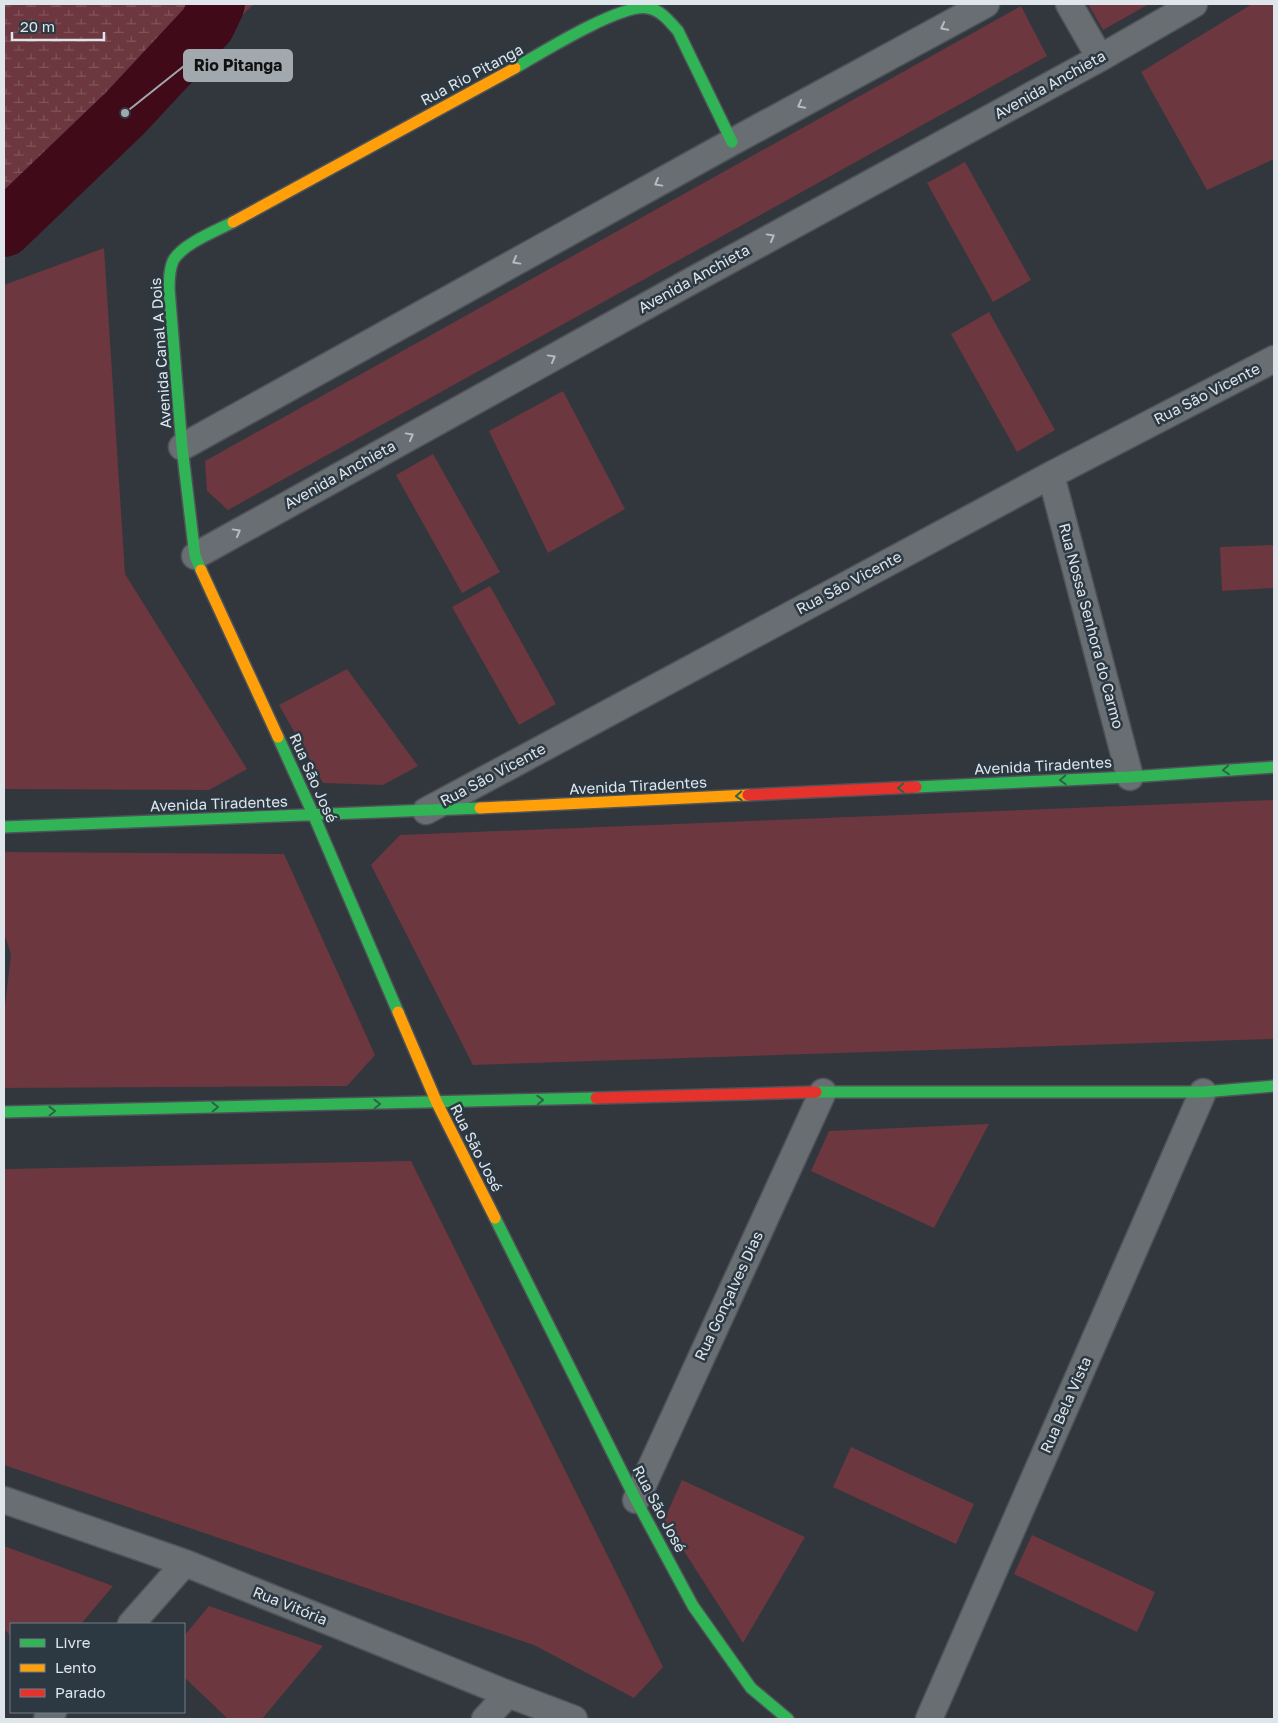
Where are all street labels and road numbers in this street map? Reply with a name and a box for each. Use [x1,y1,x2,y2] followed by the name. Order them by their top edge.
[417,40,526,109] street label: Rua Rio Pitanga
[991,46,1108,122] street label: Avenida Anchieta
[635,240,752,316] street label: Avenida Anchieta
[146,277,174,429] street label: Avenida Canal A Dois
[1150,358,1263,428] street label: Rua São Vicente
[281,436,398,512] street label: Avenida Anchieta
[1056,521,1128,731] street label: Rua Nossa Senhora do Carmo
[793,547,905,617] street label: Rua São Vicente
[286,730,342,825] street label: Rua São José
[437,739,549,809] street label: Rua São Vicente
[974,752,1112,778] street label: Avenida Tiradentes
[569,772,707,798] street label: Avenida Tiradentes
[150,792,288,814] street label: Avenida Tiradentes
[447,1101,507,1195] street label: Rua São José
[690,1228,766,1363] street label: Rua Gonçalves Dias
[1036,1354,1094,1456] street label: Rua Bela Vista
[629,1462,691,1555] street label: Rua São José
[251,1582,330,1628] street label: Rua Vitória

